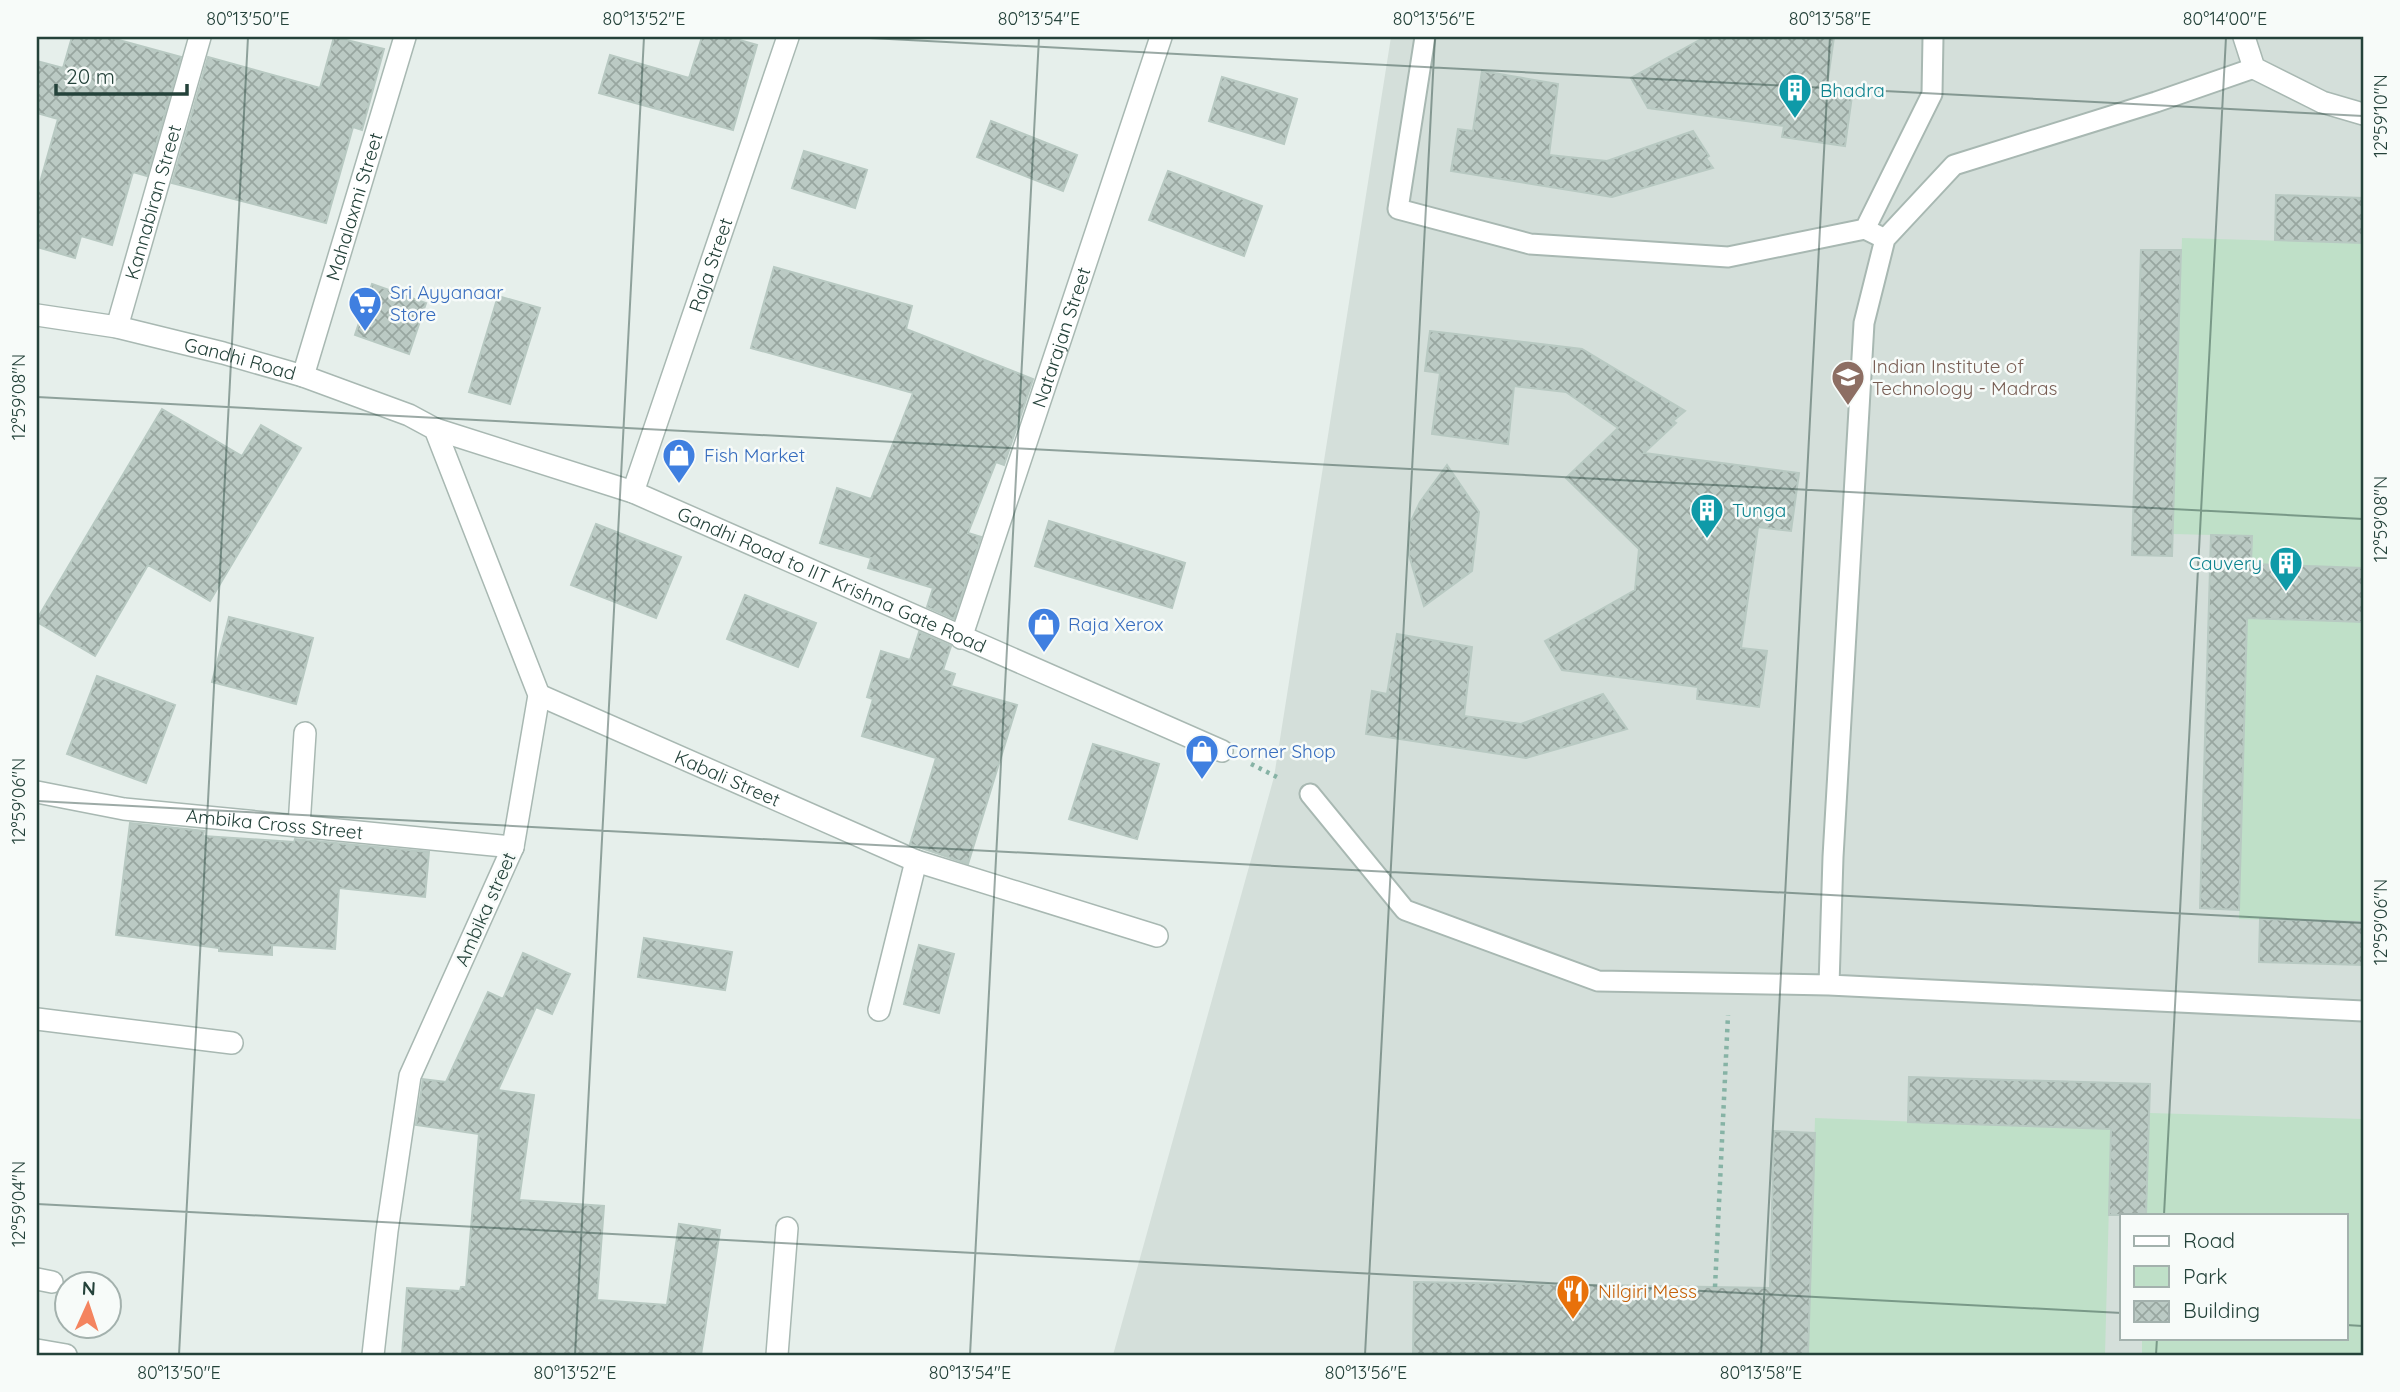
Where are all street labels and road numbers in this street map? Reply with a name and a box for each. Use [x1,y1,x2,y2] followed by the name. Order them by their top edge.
[119,122,186,282] street label: Kannabiran Street
[320,130,388,283] street label: Mahalaxmi Street
[683,214,738,315] street label: Raja Street
[1027,264,1096,411] street label: Natarajan Street
[182,332,299,385] street label: Gandhi Road
[674,501,990,658] street label: Gandhi Road to IIT Krishna Gate Road
[671,744,784,812] street label: Kabali Street
[185,803,364,844] street label: Ambika Cross Street
[449,848,521,970] street label: Ambika street

